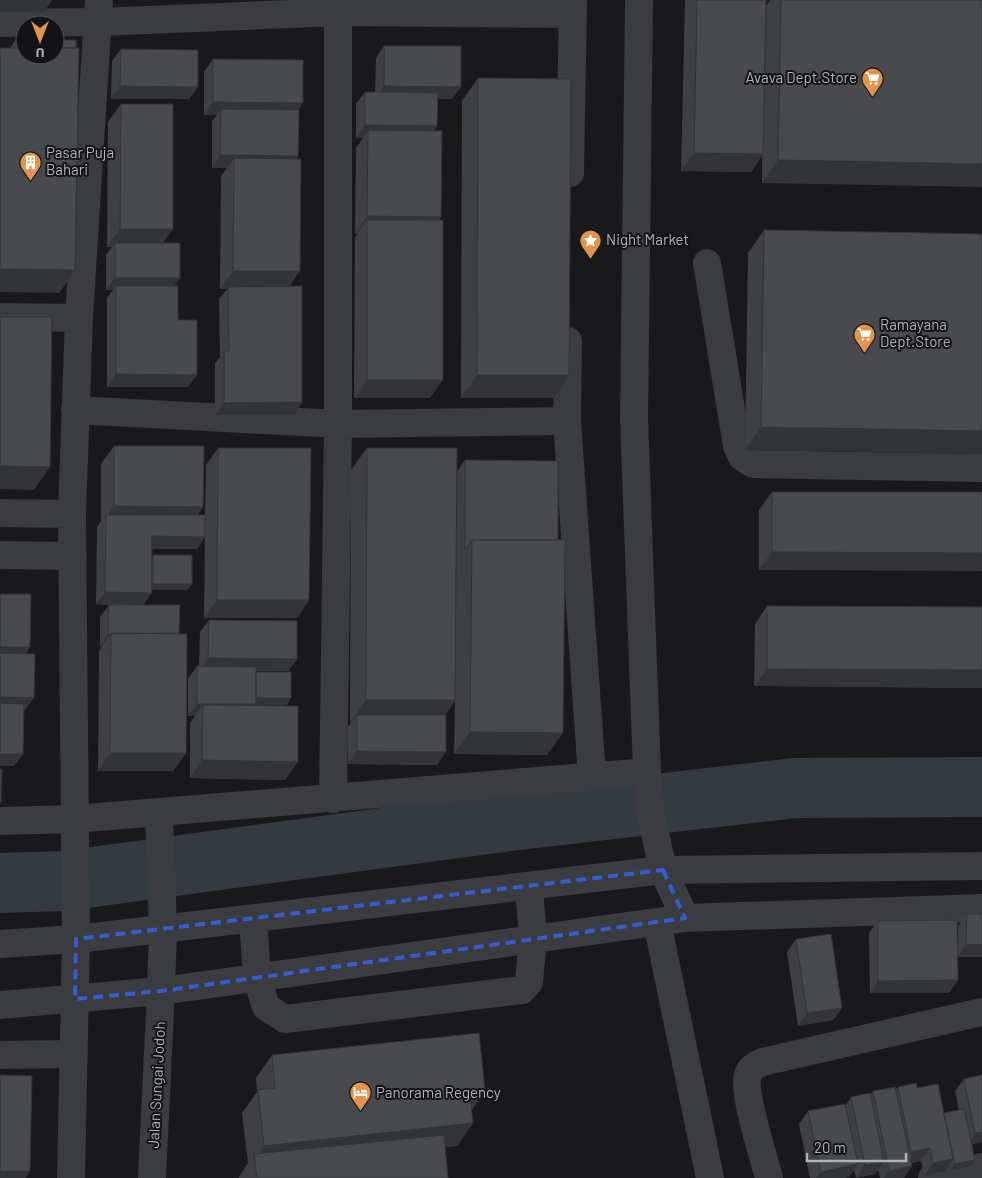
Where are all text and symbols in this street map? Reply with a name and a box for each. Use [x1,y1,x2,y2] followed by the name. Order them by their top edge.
[15,15,65,65] north arrow
[35,45,44,62] text: U
[861,66,885,97] supermarket icon: Avava Dept.Store
[745,68,857,86] place label: Avava Dept.Store
[46,143,114,178] place label: Pasar Puja Bahari
[18,150,42,181] building icon: Pasar Puja Bahari
[578,228,602,259] place icon: Night Market
[606,230,689,248] place label: Night Market
[880,315,951,350] place label: Ramayana Dept.Store
[852,322,876,353] supermarket icon: Ramayana Dept.Store
[144,1021,168,1149] street label: Jalan Sungai Jodoh
[348,1081,372,1112] hotel icon: Panorama Regency
[376,1083,501,1101] place label: Panorama Regency
[807,1130,906,1162] scale bar
[814,1138,846,1156] text: 20 m

